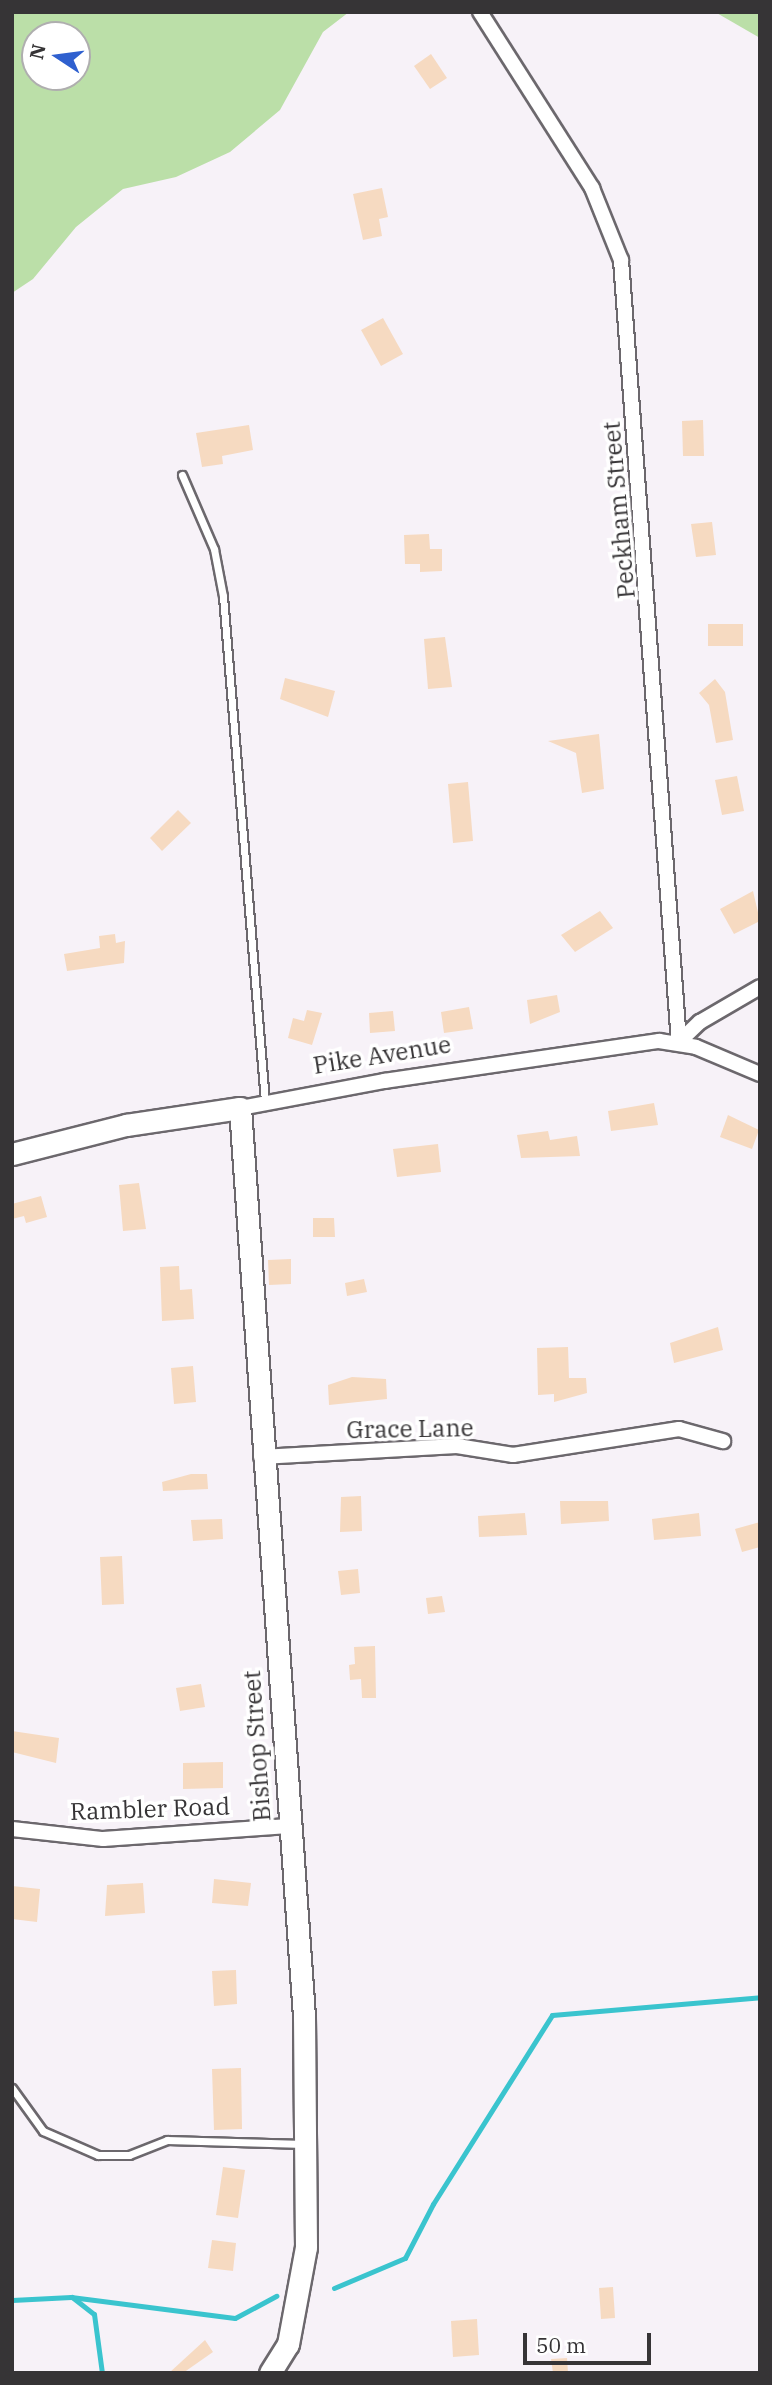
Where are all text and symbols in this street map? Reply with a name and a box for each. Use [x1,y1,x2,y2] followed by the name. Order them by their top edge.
[21,21,91,91] north arrow
[24,42,51,62] text: N
[597,420,641,600] street label: Peckham Street
[311,1030,453,1080] street label: Pike Avenue
[346,1413,474,1445] street label: Grace Lane
[237,1669,277,1823] street label: Bishop Street
[70,1792,230,1826] street label: Rambler Road
[527,2318,655,2362] scale bar
[536,2331,586,2359] text: 50 m

